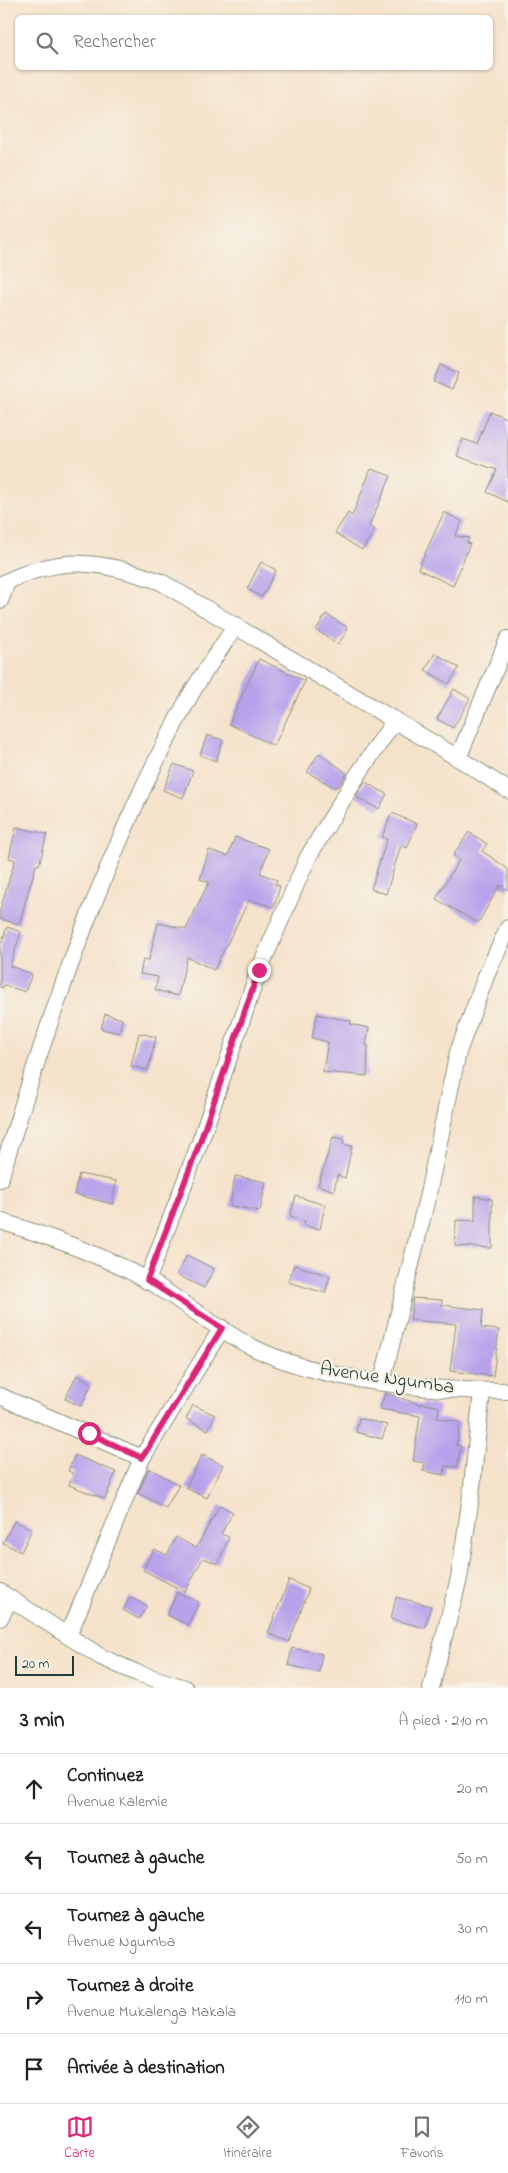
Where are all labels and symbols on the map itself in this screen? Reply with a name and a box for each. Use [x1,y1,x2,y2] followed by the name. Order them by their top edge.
[248,959,271,982] route end
[318,1355,456,1404] street label: Avenue Ngumba
[78,1422,101,1445] route start
[15,1653,74,1676] scale bar

